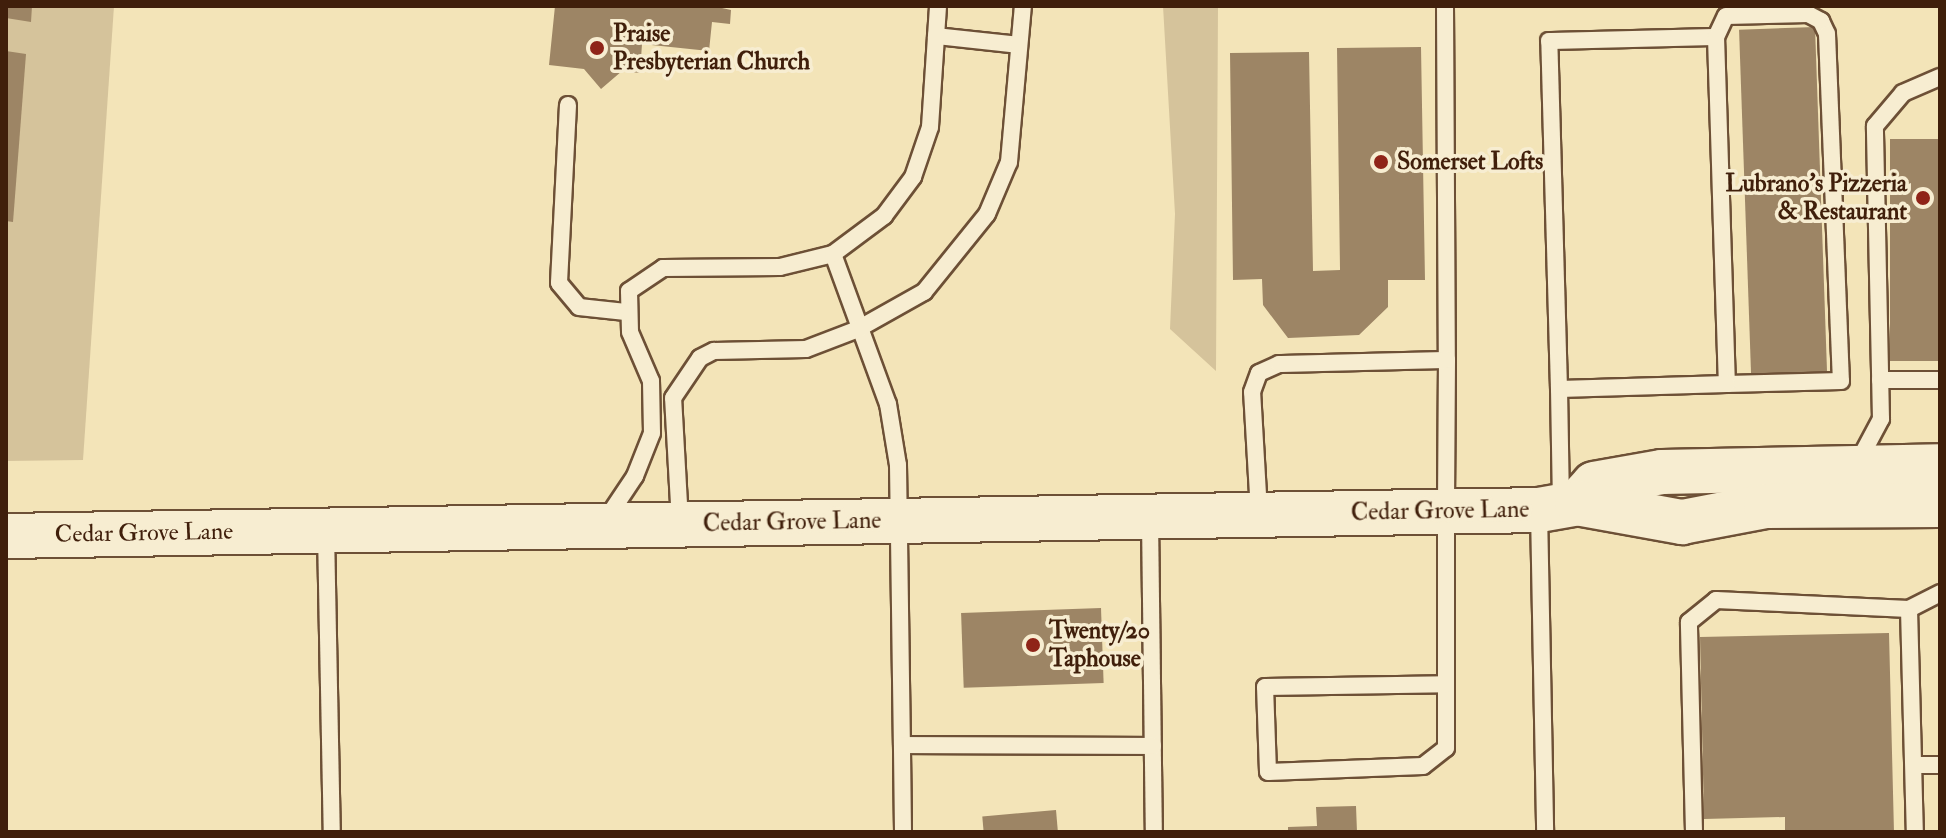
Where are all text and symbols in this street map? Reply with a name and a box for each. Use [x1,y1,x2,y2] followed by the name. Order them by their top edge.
[613,20,810,76] place label: Praise Presbyterian Church
[588,39,606,57] marker: Praise Presbyterian Church
[1397,148,1543,176] place label: Somerset Lofts
[1372,153,1390,171] marker: Somerset Lofts
[1725,170,1907,226] place label: Lubrano's Pizzeria & Restaurant
[1914,189,1932,207] marker: Lubrano's Pizzeria & Restaurant
[1350,495,1530,527] street label: Cedar Grove Lane
[702,506,882,538] street label: Cedar Grove Lane
[54,517,234,549] street label: Cedar Grove Lane
[1049,617,1150,673] place label: Twenty/20 Taphouse
[1024,636,1042,654] marker: Twenty/20 Taphouse

